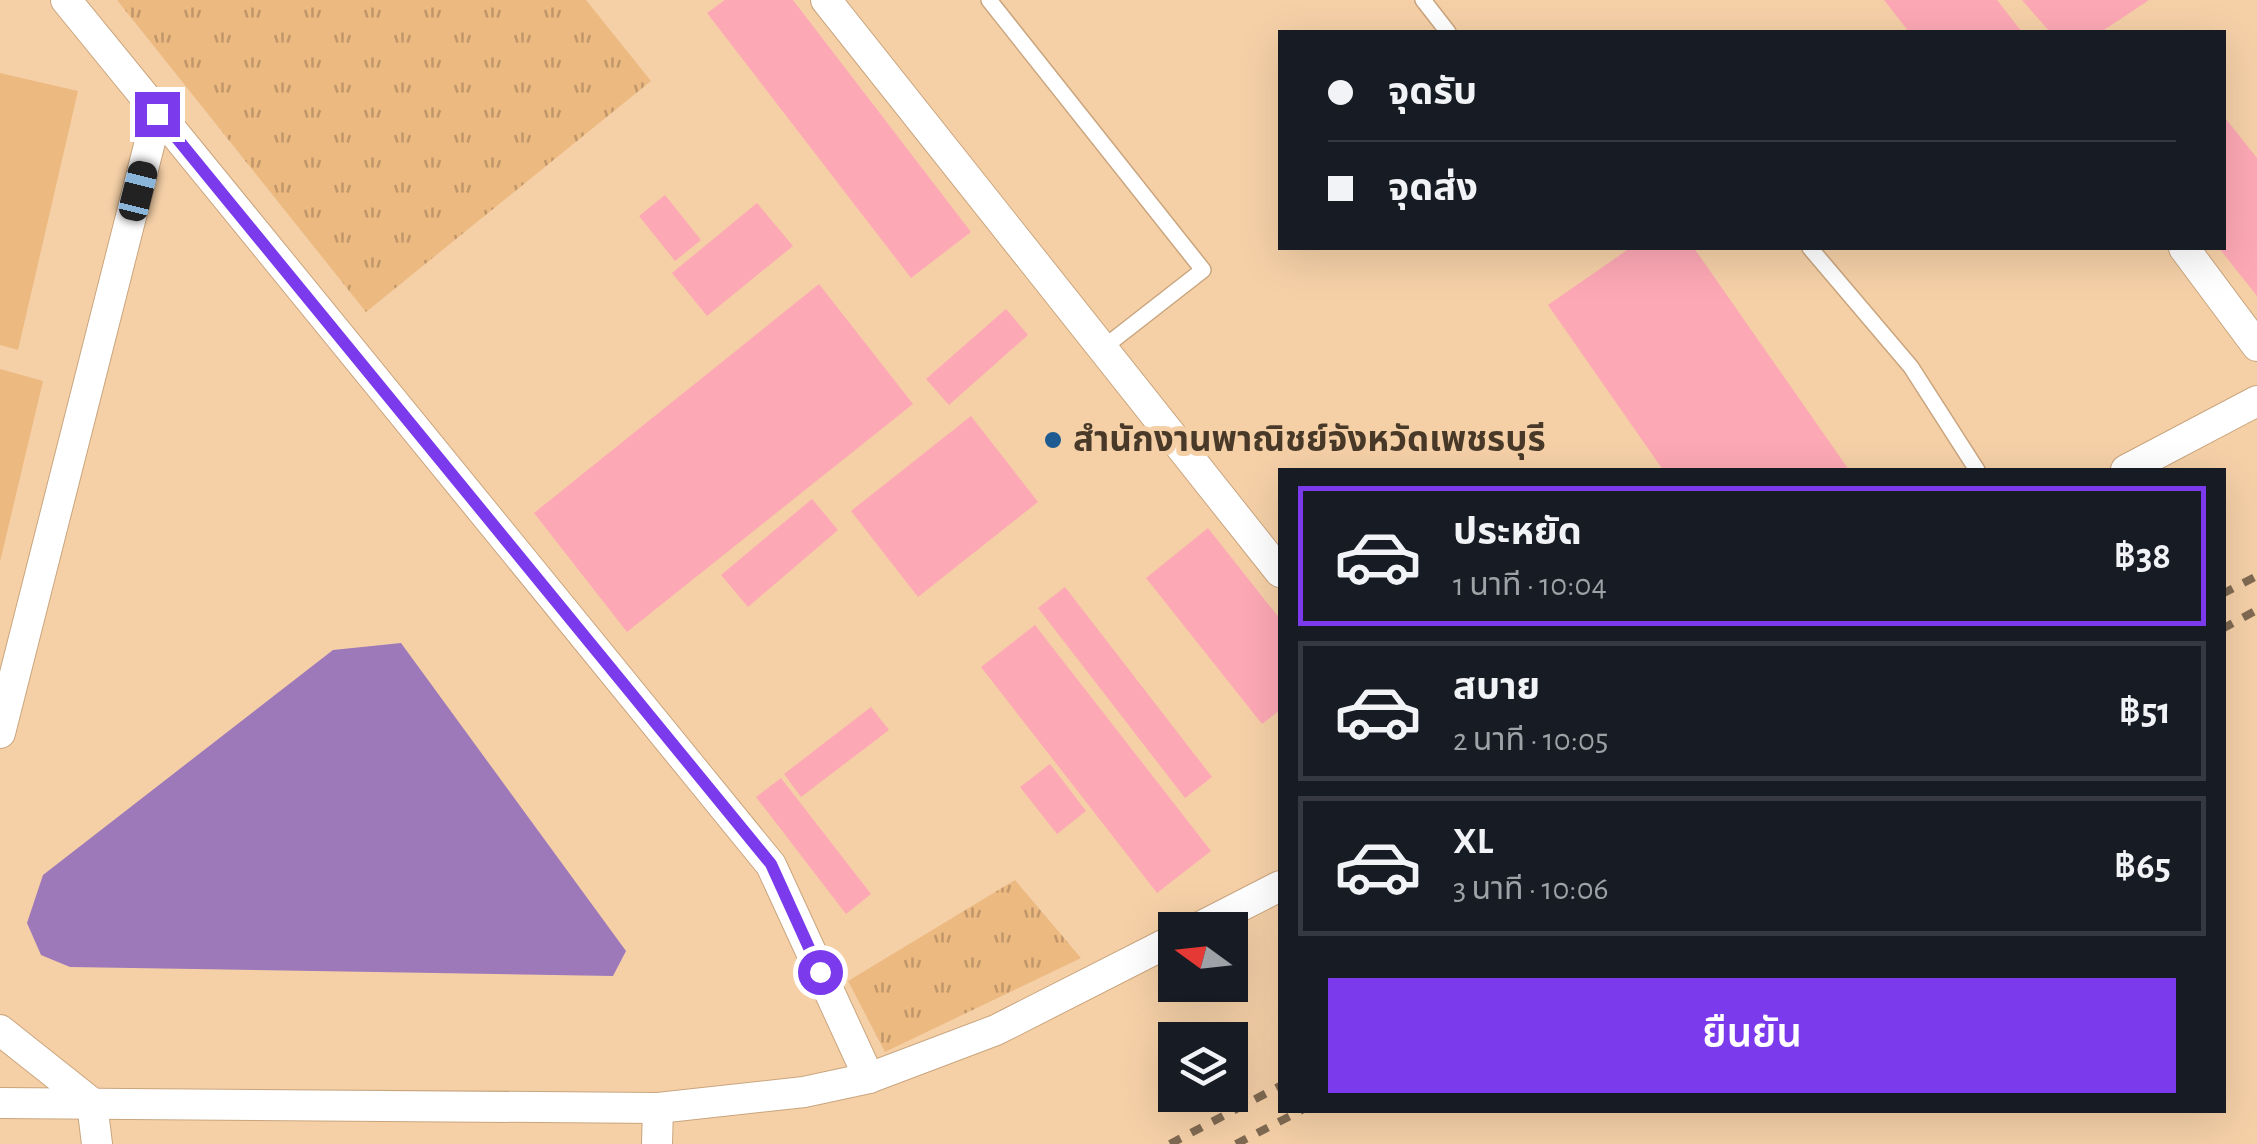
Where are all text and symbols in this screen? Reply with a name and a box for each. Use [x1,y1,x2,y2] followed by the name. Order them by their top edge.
[1388,74,1477,112] text: จุดรับ
[135,92,180,137] route end
[116,158,160,224] car
[1388,170,1478,208] text: จุดส่ง
[1073,422,1546,460] place label: สำนักงานพาณิชย์จังหวัดเพชรบุรี
[1042,429,1064,451] marker: สำนักงานพาณิชย์จังหวัดเพชรบุรี
[1333,511,1423,601] icon: car
[1453,514,1582,552] text: ประหยัด
[2114,538,2171,576] text: ฿38
[1453,569,1607,601] text: 1 นาที · 10:04
[1333,666,1423,756] icon: car
[1453,669,1540,707] text: สบาย
[2119,693,2171,731] text: ฿51
[1453,724,1608,756] text: 2 นาที · 10:05
[1333,821,1423,911] icon: car
[1453,823,1493,861] text: XL
[2114,848,2171,886] text: ฿65
[1453,873,1609,905] text: 3 นาที · 10:06
[1158,912,1248,1002] north arrow
[1158,912,1248,1112] map controls
[798,950,843,995] route start
[1328,978,2176,1093] button: ยืนยัน
[1158,1022,1248,1112] button: layers

